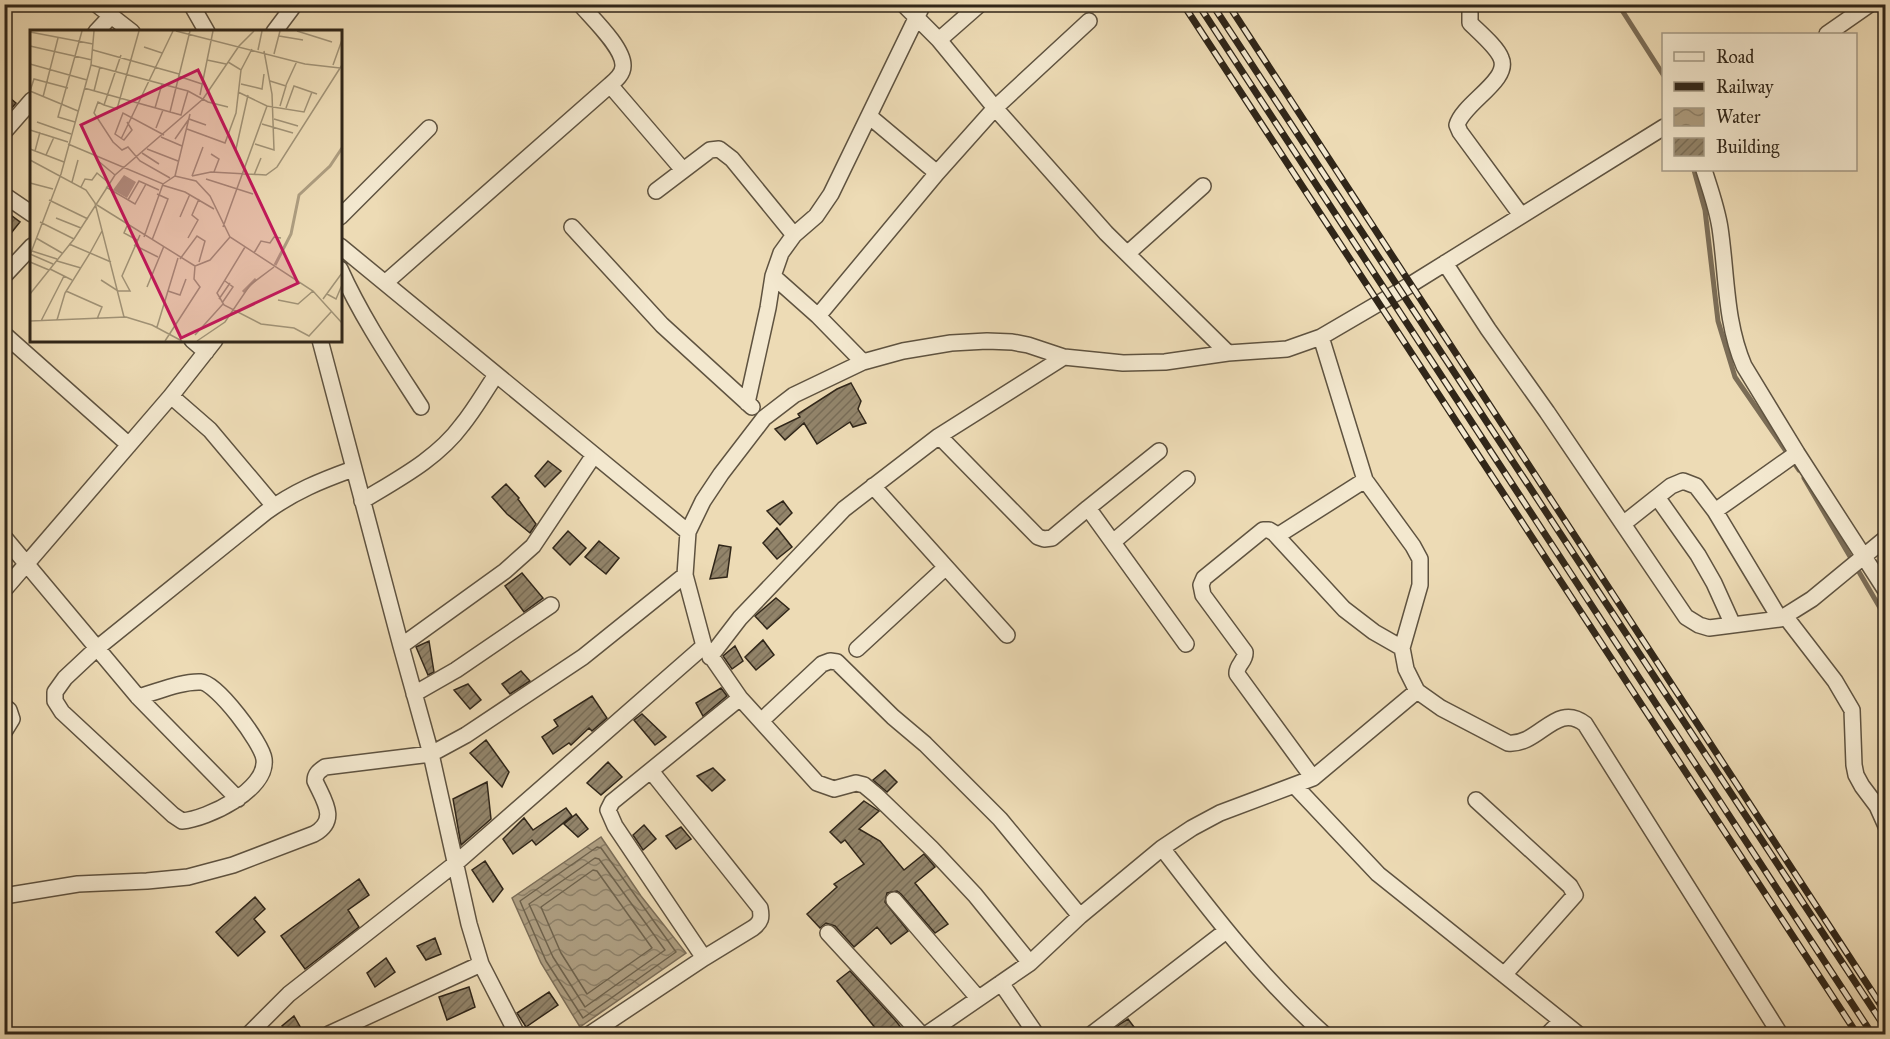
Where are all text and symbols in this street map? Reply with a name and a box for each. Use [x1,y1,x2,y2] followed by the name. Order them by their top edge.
[30,30,342,342] inset map
[1662,33,1857,171] legend
[1716,46,1754,68] text: Road
[1716,76,1774,98] text: Railway
[1716,106,1761,128] text: Water
[1716,136,1780,159] text: Building

